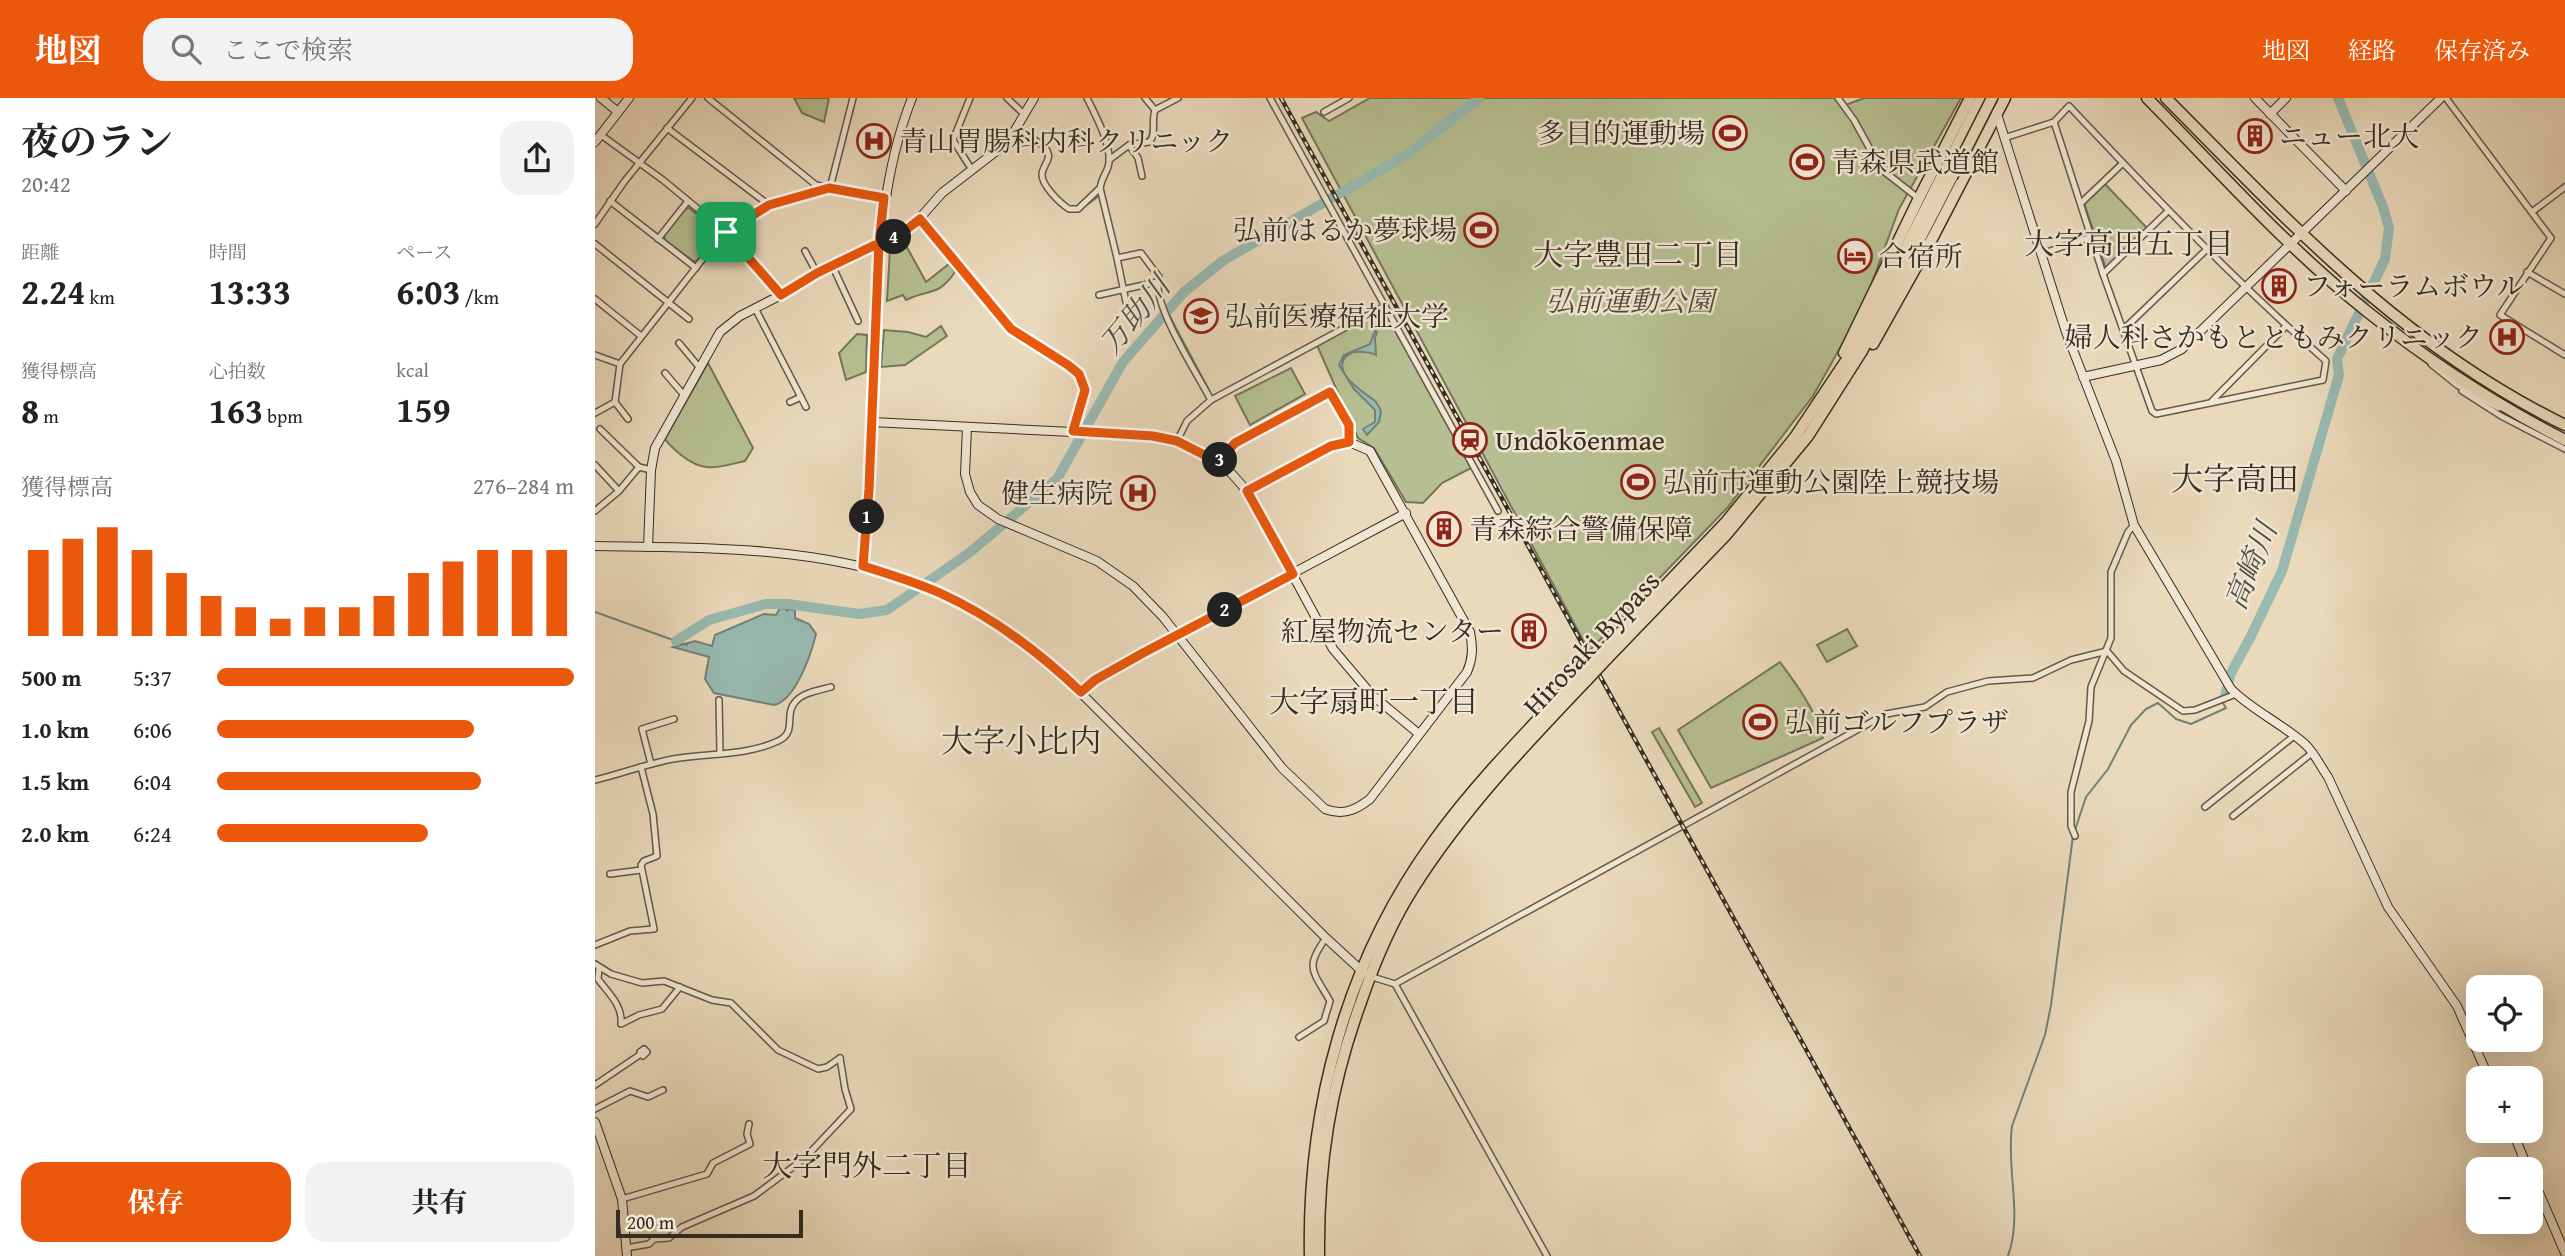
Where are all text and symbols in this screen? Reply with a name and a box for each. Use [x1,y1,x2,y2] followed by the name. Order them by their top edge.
[143,18,633,81] search box
[35,26,101,74] text: 地図
[167,30,205,68] icon: search
[223,30,353,69] text: ここで検索
[2262,33,2310,68] text: 地図
[2348,33,2396,68] text: 経路
[2434,33,2530,68] text: 保存済み
[1537,112,1705,153] place label: 多目的運動場
[21,113,173,169] text: 夜のラン
[1711,114,1749,152] sports icon: 多目的運動場
[2279,115,2419,156] place label: ニュー北大
[2236,117,2274,155] building icon: ニュー北大
[899,120,1233,161] place label: 青山胃腸科内科クリニック
[500,121,574,195] button: share
[855,122,893,160] hospital icon: 青山胃腸科内科クリニック
[1831,141,1999,182] place label: 青森県武道館
[1788,143,1826,181] sports icon: 青森県武道館
[21,167,71,200] text: 20:42
[696,202,756,262] pin
[1233,209,1457,250] place label: 弘前はるか夢球場
[1462,211,1500,249] sports icon: 弘前はるか夢球場
[707,213,745,251] icon: arrive
[877,220,911,254] pin: 4
[2024,221,2234,265] district label: 大字高田五丁目
[889,222,898,250] text: 4
[1533,232,1743,276] district label: 大字豊田二丁目
[1879,235,1963,276] place label: 合宿所
[1836,237,1874,275] hotel icon: 合宿所
[21,238,59,266] text: 距離
[209,238,247,266] text: 時間
[396,238,452,266] text: ペース
[1088,263,1182,363] water label: 万助川
[2303,265,2524,306] place label: フォーラムボウル
[21,266,85,317] text: 2.24
[209,266,291,317] text: 13:33
[396,266,461,317] text: 6:03
[2260,267,2298,305] building icon: フォーラムボウル
[1546,280,1718,321] park label: 弘前運動公園
[85,283,115,311] text: km
[461,283,499,311] text: /km
[1225,295,1449,336] place label: 弘前医療福祉大学
[1182,297,1220,335] school or university icon: 弘前医療福祉大学
[2065,316,2483,357] place label: 婦人科さかもとともみクリニック
[2488,318,2526,356] hospital icon: 婦人科さかもとともみクリニック
[396,356,429,384] text: kcal
[21,357,97,385] text: 獲得標高
[209,357,266,385] text: 心拍数
[396,384,451,435] text: 159
[21,385,39,436] text: 8
[209,385,263,436] text: 163
[39,402,59,430] text: m
[263,402,303,430] text: bpm
[1495,419,1665,460] place label: Undōkōenmae
[1451,421,1489,459] station icon: Undōkōenmae
[1203,442,1237,478] pin: 3
[1215,445,1224,473] text: 3
[2171,455,2299,502] district label: 大字高田
[1663,461,1999,502] place label: 弘前市運動公園陸上競技場
[1619,463,1657,501] sports icon: 弘前市運動公園陸上競技場
[473,469,574,502] text: 276–284 m
[21,470,113,503] text: 獲得標高
[1001,472,1113,513] place label: 健生病院
[1119,474,1157,512] hospital icon: 健生病院
[849,500,885,534] pin: 1
[862,502,871,530] text: 1
[1469,508,1693,549] place label: 青森綜合警備保障
[1425,510,1463,548] building icon: 青森綜合警備保障
[2213,513,2288,616] water label: 高崎川
[1513,561,1669,724] street label: Hirosaki Bypass
[1207,592,1243,628] pin: 2
[1220,595,1229,623] text: 2
[1281,610,1504,651] place label: 紅屋物流センター
[1510,612,1548,650] building icon: 紅屋物流センター
[21,661,82,694] text: 500 m
[133,661,172,694] text: 5:37
[1269,679,1479,723] district label: 大字扇町一丁目
[1785,701,2009,742] place label: 弘前ゴルフプラザ
[1741,703,1779,741] sports icon: 弘前ゴルフプラザ
[21,713,89,746] text: 1.0 km
[133,713,172,746] text: 6:06
[941,717,1101,764] district label: 大字小比内
[21,765,89,798] text: 1.5 km
[133,765,172,798] text: 6:04
[21,817,89,850] text: 2.0 km
[133,817,172,850] text: 6:24
[2466,975,2543,1234] map controls
[2466,975,2543,1052] button: locate
[2466,1066,2543,1143] button: +
[762,1143,972,1187] district label: 大字門外二丁目
[2466,1157,2543,1234] button: −
[21,1162,291,1242] button: 保存
[305,1162,574,1242] button: 共有
[616,1207,803,1239] scale bar
[627,1208,674,1236] text: 200 m

